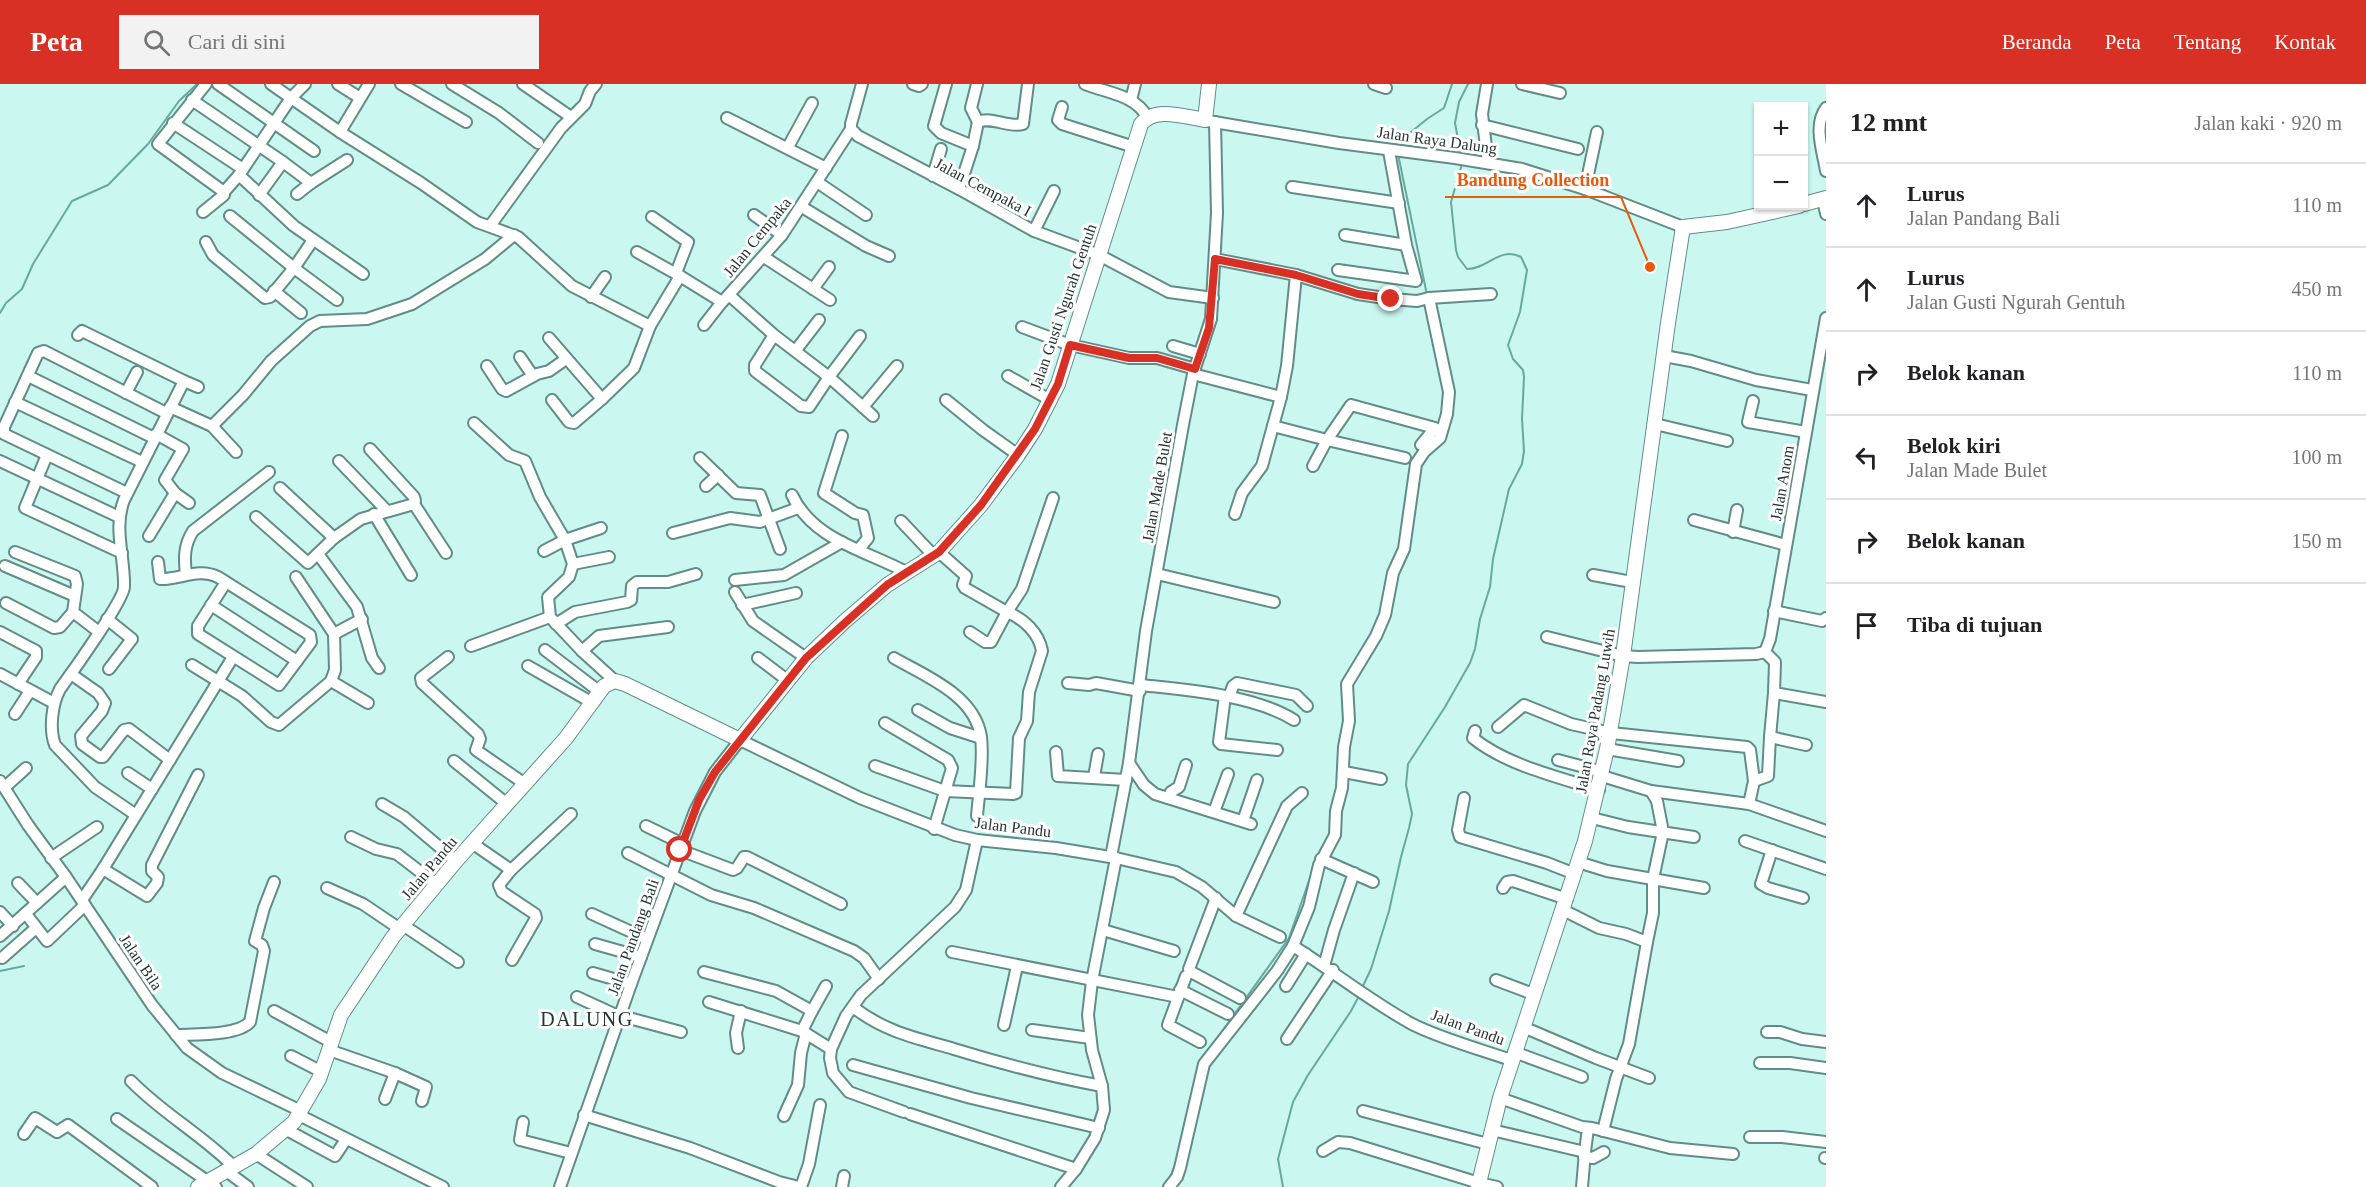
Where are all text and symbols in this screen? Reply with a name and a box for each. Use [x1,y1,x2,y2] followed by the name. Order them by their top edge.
[119,15,539,69] search box
[30,26,83,57] text: Peta
[140,26,173,59] icon: search
[188,29,286,54] text: Cari di sini
[2002,30,2072,54] text: Beranda
[2105,30,2141,54] text: Peta
[2174,30,2241,54] text: Tentang
[2274,30,2336,54] text: Kontak
[1754,102,1808,210] map controls
[1754,102,1808,156] button: +
[1850,108,1927,137] text: 12 mnt
[2194,112,2342,134] text: Jalan kaki · 920 m
[1376,123,1498,158] street label: Jalan Raya Dalung
[931,154,1034,220] street label: Jalan Cempaka I
[1754,156,1808,210] button: −
[1445,161,1621,197] callout: Bandung Collection
[1457,170,1609,190] text: Bandung Collection
[1907,181,1964,206] text: Lurus
[1850,189,1883,222] icon: ahead
[720,194,795,281] street label: Jalan Cempaka
[2292,194,2342,216] text: 110 m
[1907,207,2060,229] text: Jalan Pandang Bali
[1027,222,1100,393] street label: Jalan Gusti Ngurah Gentuh
[1907,265,1964,290] text: Lurus
[1850,273,1883,306] icon: ahead
[2291,278,2342,300] text: 450 m
[1377,285,1403,311] route end
[1907,291,2125,313] text: Jalan Gusti Ngurah Gentuh
[1850,357,1883,390] icon: right
[1907,360,2025,385] text: Belok kanan
[2292,362,2342,384] text: 110 m
[1139,430,1175,544] street label: Jalan Made Bulet
[1907,433,2001,458] text: Belok kiri
[1850,441,1883,474] icon: left
[1767,444,1797,522] street label: Jalan Anom
[2291,446,2342,468] text: 100 m
[1907,459,2047,481] text: Jalan Made Bulet
[1850,525,1883,558] icon: right
[1907,528,2025,553] text: Belok kanan
[2291,530,2342,552] text: 150 m
[1850,609,1883,642] icon: arrive
[1907,612,2042,637] text: Tiba di tujuan
[1572,627,1619,795] street label: Jalan Raya Padang Luwih
[974,814,1052,840] street label: Jalan Pandu
[398,833,460,903] street label: Jalan Pandu
[666,836,692,862] route start
[604,876,663,998] street label: Jalan Pandang Bali
[116,931,166,993] street label: Jalan Bila
[1429,1006,1507,1048] street label: Jalan Pandu
[540,1008,634,1030] district label: DALUNG

